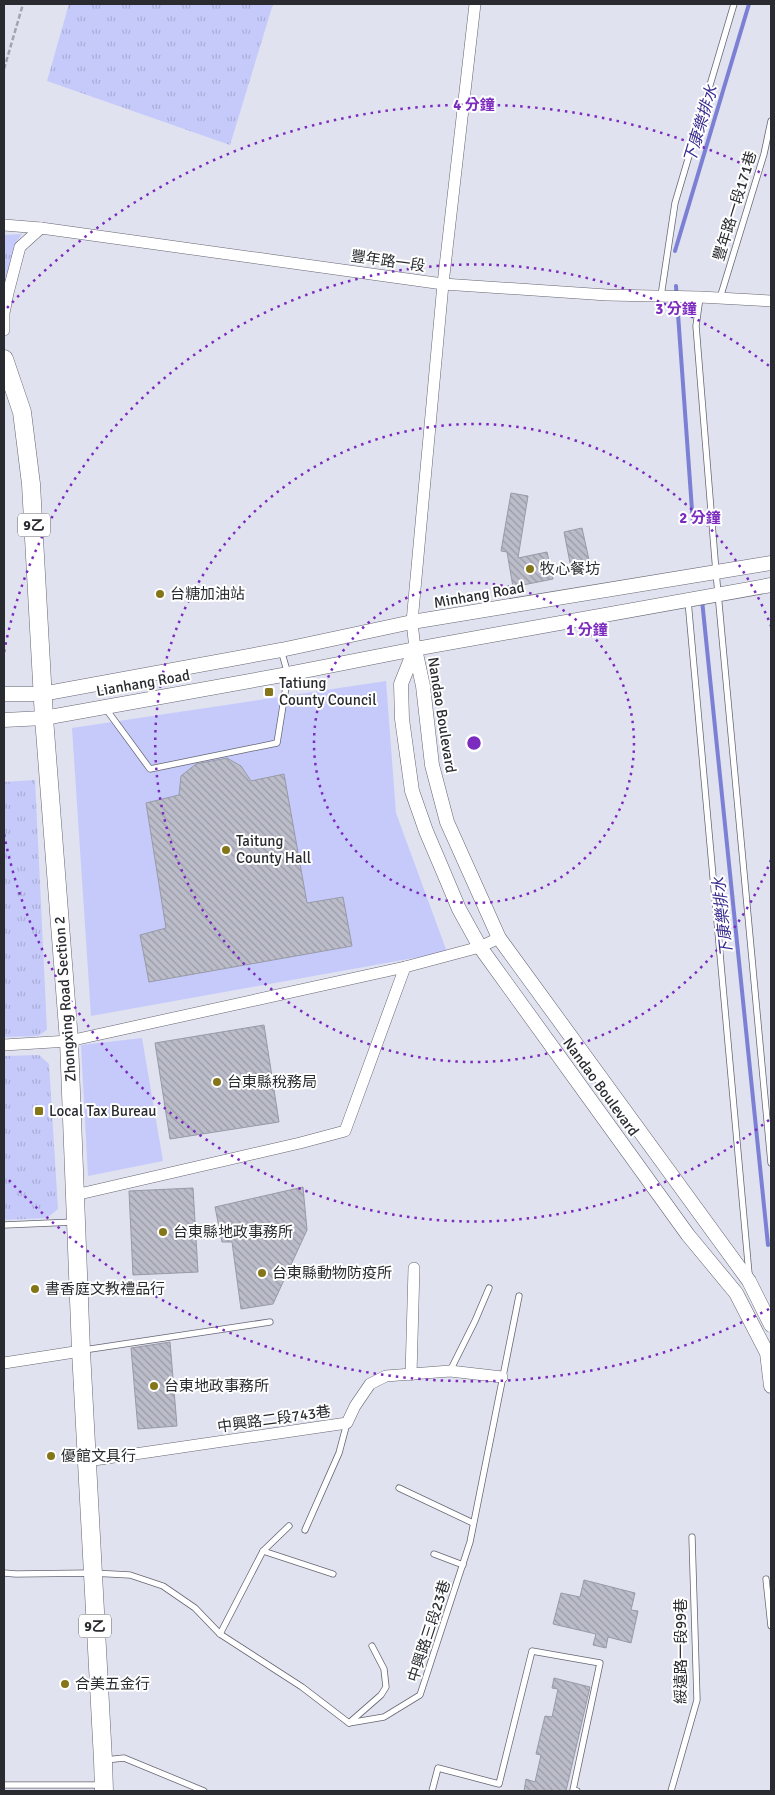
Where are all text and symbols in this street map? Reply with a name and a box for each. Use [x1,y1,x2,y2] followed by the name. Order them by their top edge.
[680,82,723,165] water label: 下康樂排水
[453,96,495,114] text: 4 分鐘
[710,149,760,263] street label: 豐年路一段171巷
[350,247,426,275] street label: 豐年路一段
[655,300,697,318] text: 3 分鐘
[679,509,721,527] text: 2 分鐘
[18,514,50,536] road number: 9乙
[540,560,600,578] place label: 牧心餐坊
[524,563,536,575] marker: 牧心餐坊
[432,578,526,612] street label: Minhang Road
[170,585,245,603] place label: 台糖加油站
[154,588,166,600] marker: 台糖加油站
[566,621,608,639] text: 1 分鐘
[424,656,460,774] street label: Nandao Boulevard
[95,666,191,700] street label: Lianhang Road
[279,674,377,709] place label: Tatiung County Council
[263,686,275,698] marker: Tatiung County Council
[465,734,483,752] centre of rings
[236,832,311,867] place label: Taitung County Hall
[220,844,232,856] marker: Taitung County Hall
[709,875,737,958] water label: 下康樂排水
[50,916,80,1082] street label: Zhongxing Road Section 2
[559,1034,643,1140] street label: Nandao Boulevard
[227,1073,317,1091] place label: 台東縣稅務局
[211,1076,223,1088] marker: 台東縣稅務局
[49,1102,157,1120] place label: Local Tax Bureau
[33,1105,45,1117] marker: Local Tax Bureau
[173,1223,293,1241] place label: 台東縣地政事務所
[157,1226,169,1238] marker: 台東縣地政事務所
[272,1264,392,1282] place label: 台東縣動物防疫所
[256,1267,268,1279] marker: 台東縣動物防疫所
[45,1280,165,1298] place label: 書香庭文教禮品行
[29,1283,41,1295] marker: 書香庭文教禮品行
[164,1377,269,1395] place label: 台東地政事務所
[148,1380,160,1392] marker: 台東地政事務所
[216,1402,332,1436] street label: 中興路二段743巷
[61,1447,136,1465] place label: 優館文具行
[45,1450,57,1462] marker: 優館文具行
[404,1578,454,1684] street label: 中興路三段23巷
[672,1598,690,1704] street label: 綏遠路一段99巷
[79,1614,111,1638] road number: 9乙
[75,1675,150,1693] place label: 合美五金行
[59,1678,71,1690] marker: 合美五金行

